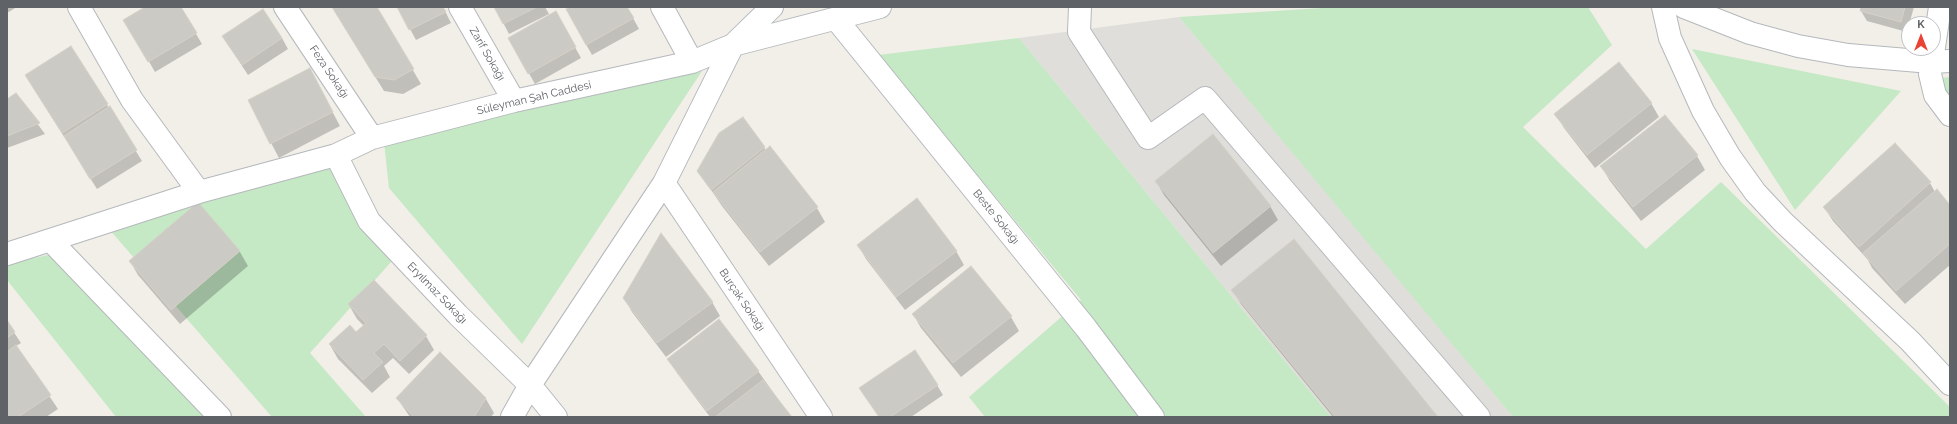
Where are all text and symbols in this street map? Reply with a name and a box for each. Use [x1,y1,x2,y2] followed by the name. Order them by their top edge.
[1901,16,1941,56] north arrow
[1917,18,1925,31] text: K
[466,25,508,83] street label: Zarif Sokağı
[306,43,352,101] street label: Feza Sokağı
[475,78,593,118] street label: Süleyman Şah Caddesi
[970,187,1022,247] street label: Beste Sokağı
[404,259,470,327] street label: Eryılmaz Sokağı
[716,266,768,334] street label: Burçak Sokağı

